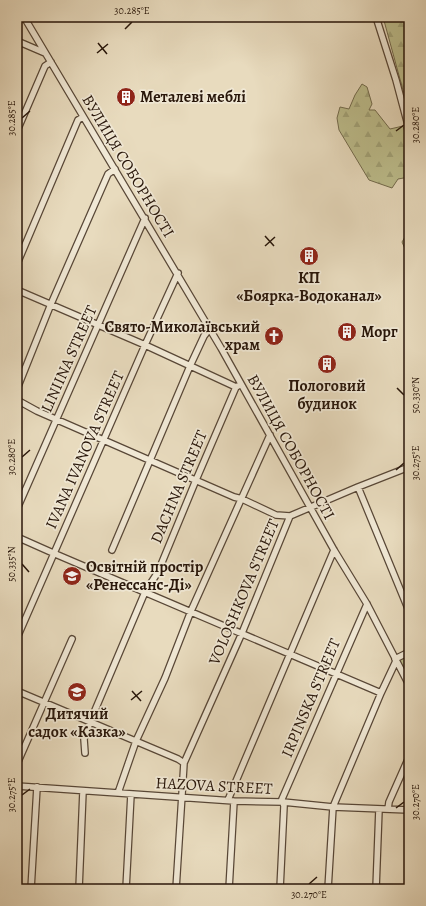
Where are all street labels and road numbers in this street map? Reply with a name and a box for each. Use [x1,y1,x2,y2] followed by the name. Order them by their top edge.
[77,90,179,242] street label: ВУЛИЦЯ СОБОРНОСТІ
[36,302,103,416] street label: LINIINA STREET
[40,367,130,532] street label: IVANA IVANOVA STREET
[242,370,340,524] street label: ВУЛИЦЯ СОБОРНОСТІ
[145,427,213,547] street label: DACHNA STREET
[203,515,285,669] street label: VOLOSHKOVA STREET
[276,635,346,761] street label: IRPINSKA STREET
[155,772,273,800] street label: HAZOVA STREET

